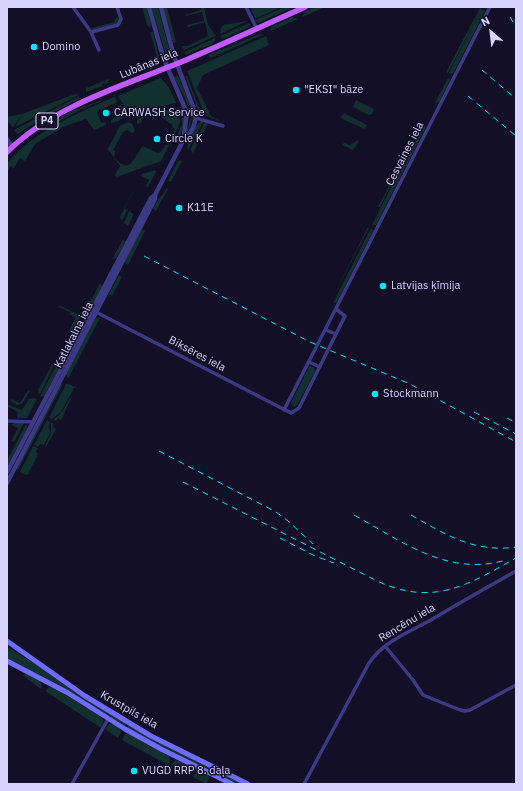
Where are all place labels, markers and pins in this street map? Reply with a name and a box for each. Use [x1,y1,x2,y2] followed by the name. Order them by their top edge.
[42,40,80,54] place label: Domino
[29,42,39,52] marker: Domino
[304,83,363,97] place label: "EKSI" bāze
[291,85,301,95] marker: "EKSI" bāze
[114,106,205,120] place label: CARWASH Service
[101,108,111,118] marker: CARWASH Service
[165,132,203,146] place label: Circle K
[152,134,162,144] marker: Circle K
[187,201,214,215] place label: K11E
[174,203,184,213] marker: K11E
[391,279,460,293] place label: Latvijas ķīmija
[378,281,388,291] marker: Latvijas ķīmija
[383,387,439,401] place label: Stockmann
[370,389,380,399] marker: Stockmann
[142,764,230,778] place label: VUGD RRP 8. daļa
[129,766,139,776] marker: VUGD RRP 8. daļa

